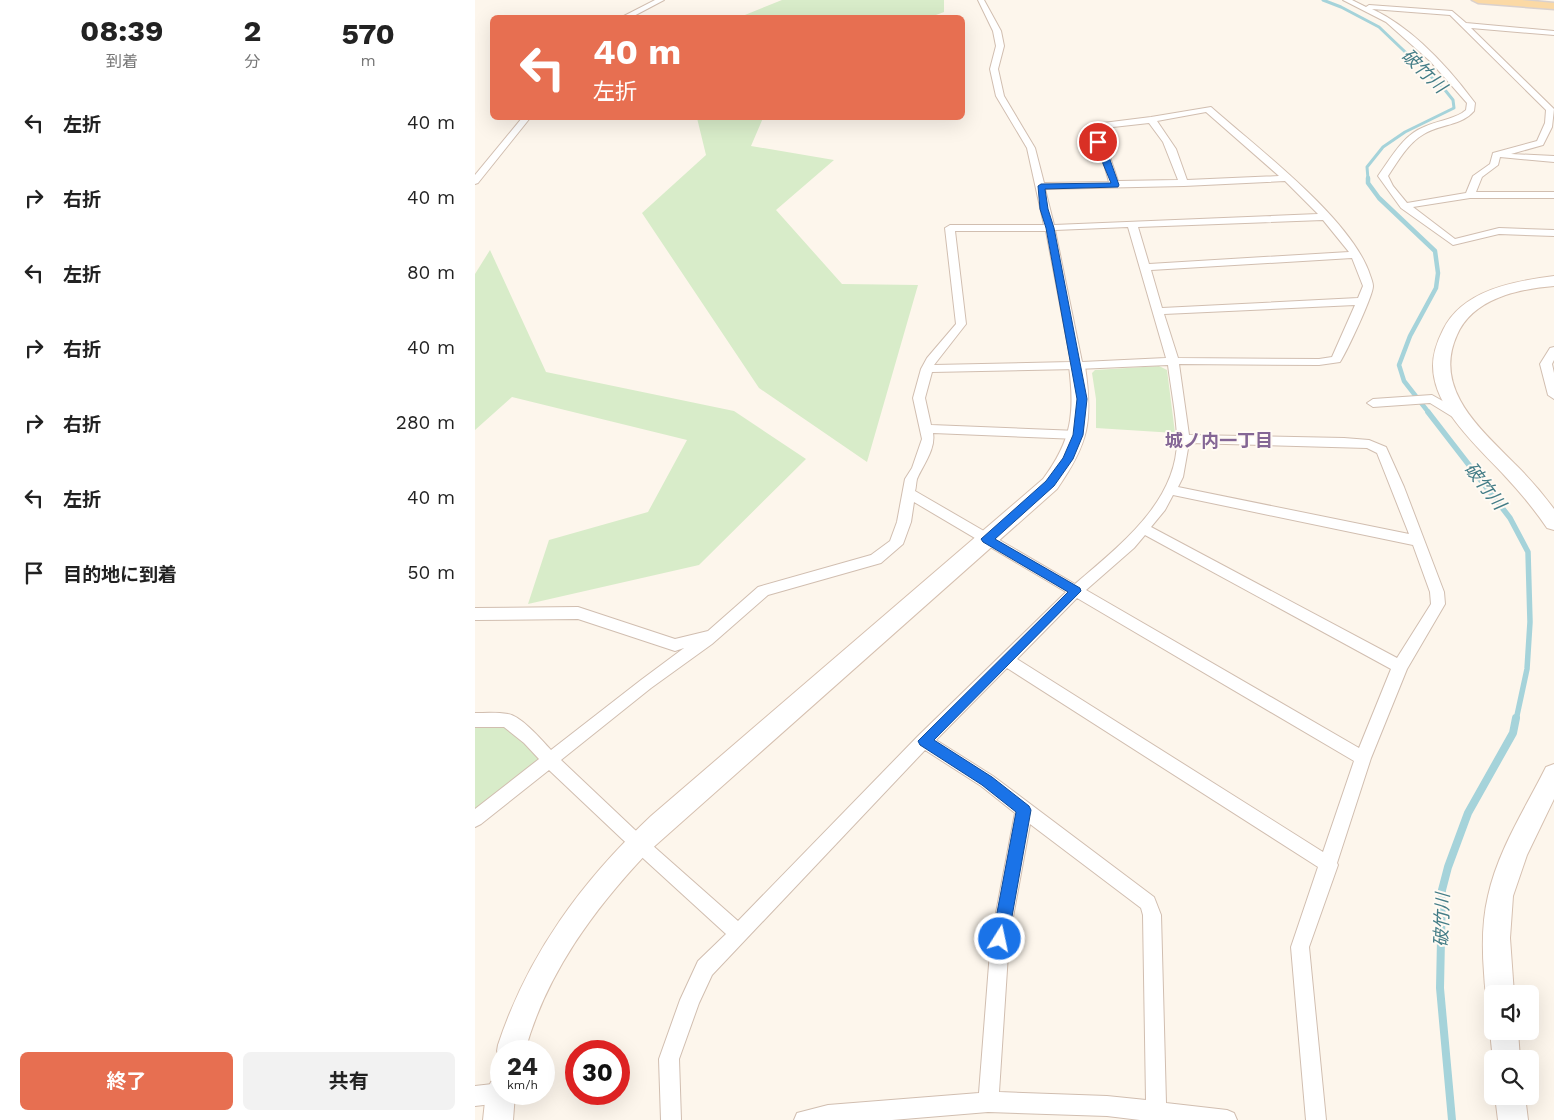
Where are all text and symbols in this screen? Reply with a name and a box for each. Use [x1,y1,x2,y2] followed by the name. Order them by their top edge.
[80,13,164,48] text: 08:39
[244,13,261,48] text: 2
[342,16,395,51] text: 570
[593,31,681,73] text: 40 m
[510,35,575,100] icon: left
[1398,44,1453,98] water label: 破竹川
[361,51,376,70] text: m
[106,52,138,71] text: 到着
[245,52,261,71] text: 分
[593,79,637,104] text: 左折
[20,109,48,137] icon: left
[407,111,455,134] text: 40 m
[63,113,101,136] text: 左折
[1077,121,1119,163] pin
[1084,128,1112,156] icon: arrive
[20,184,48,212] icon: right
[407,186,455,209] text: 40 m
[63,188,101,211] text: 右折
[20,259,48,287] icon: left
[407,261,455,284] text: 80 m
[63,263,101,286] text: 左折
[20,334,48,362] icon: right
[407,336,455,359] text: 40 m
[63,338,101,361] text: 右折
[20,409,48,437] icon: right
[396,411,455,434] text: 280 m
[63,413,101,436] text: 右折
[1165,430,1273,451] district label: 城ノ内一丁目
[1460,458,1512,515] water label: 破竹川
[20,484,48,512] icon: left
[407,486,455,509] text: 40 m
[63,488,101,511] text: 左折
[20,559,48,587] icon: arrive
[408,561,455,584] text: 50 m
[63,563,177,586] text: 目的地に到着
[1430,891,1453,947] water label: 破竹川
[973,912,1025,964] position arrow
[1484,985,1539,1105] map controls
[1484,985,1539,1040] button: sound
[565,1040,630,1105] speed limit sign: 30
[1484,1050,1539,1105] button: search
[20,1052,233,1110] button: 終了
[243,1052,455,1110] button: 共有
[507,1052,538,1081] text: 24
[507,1078,538,1092] text: km/h

